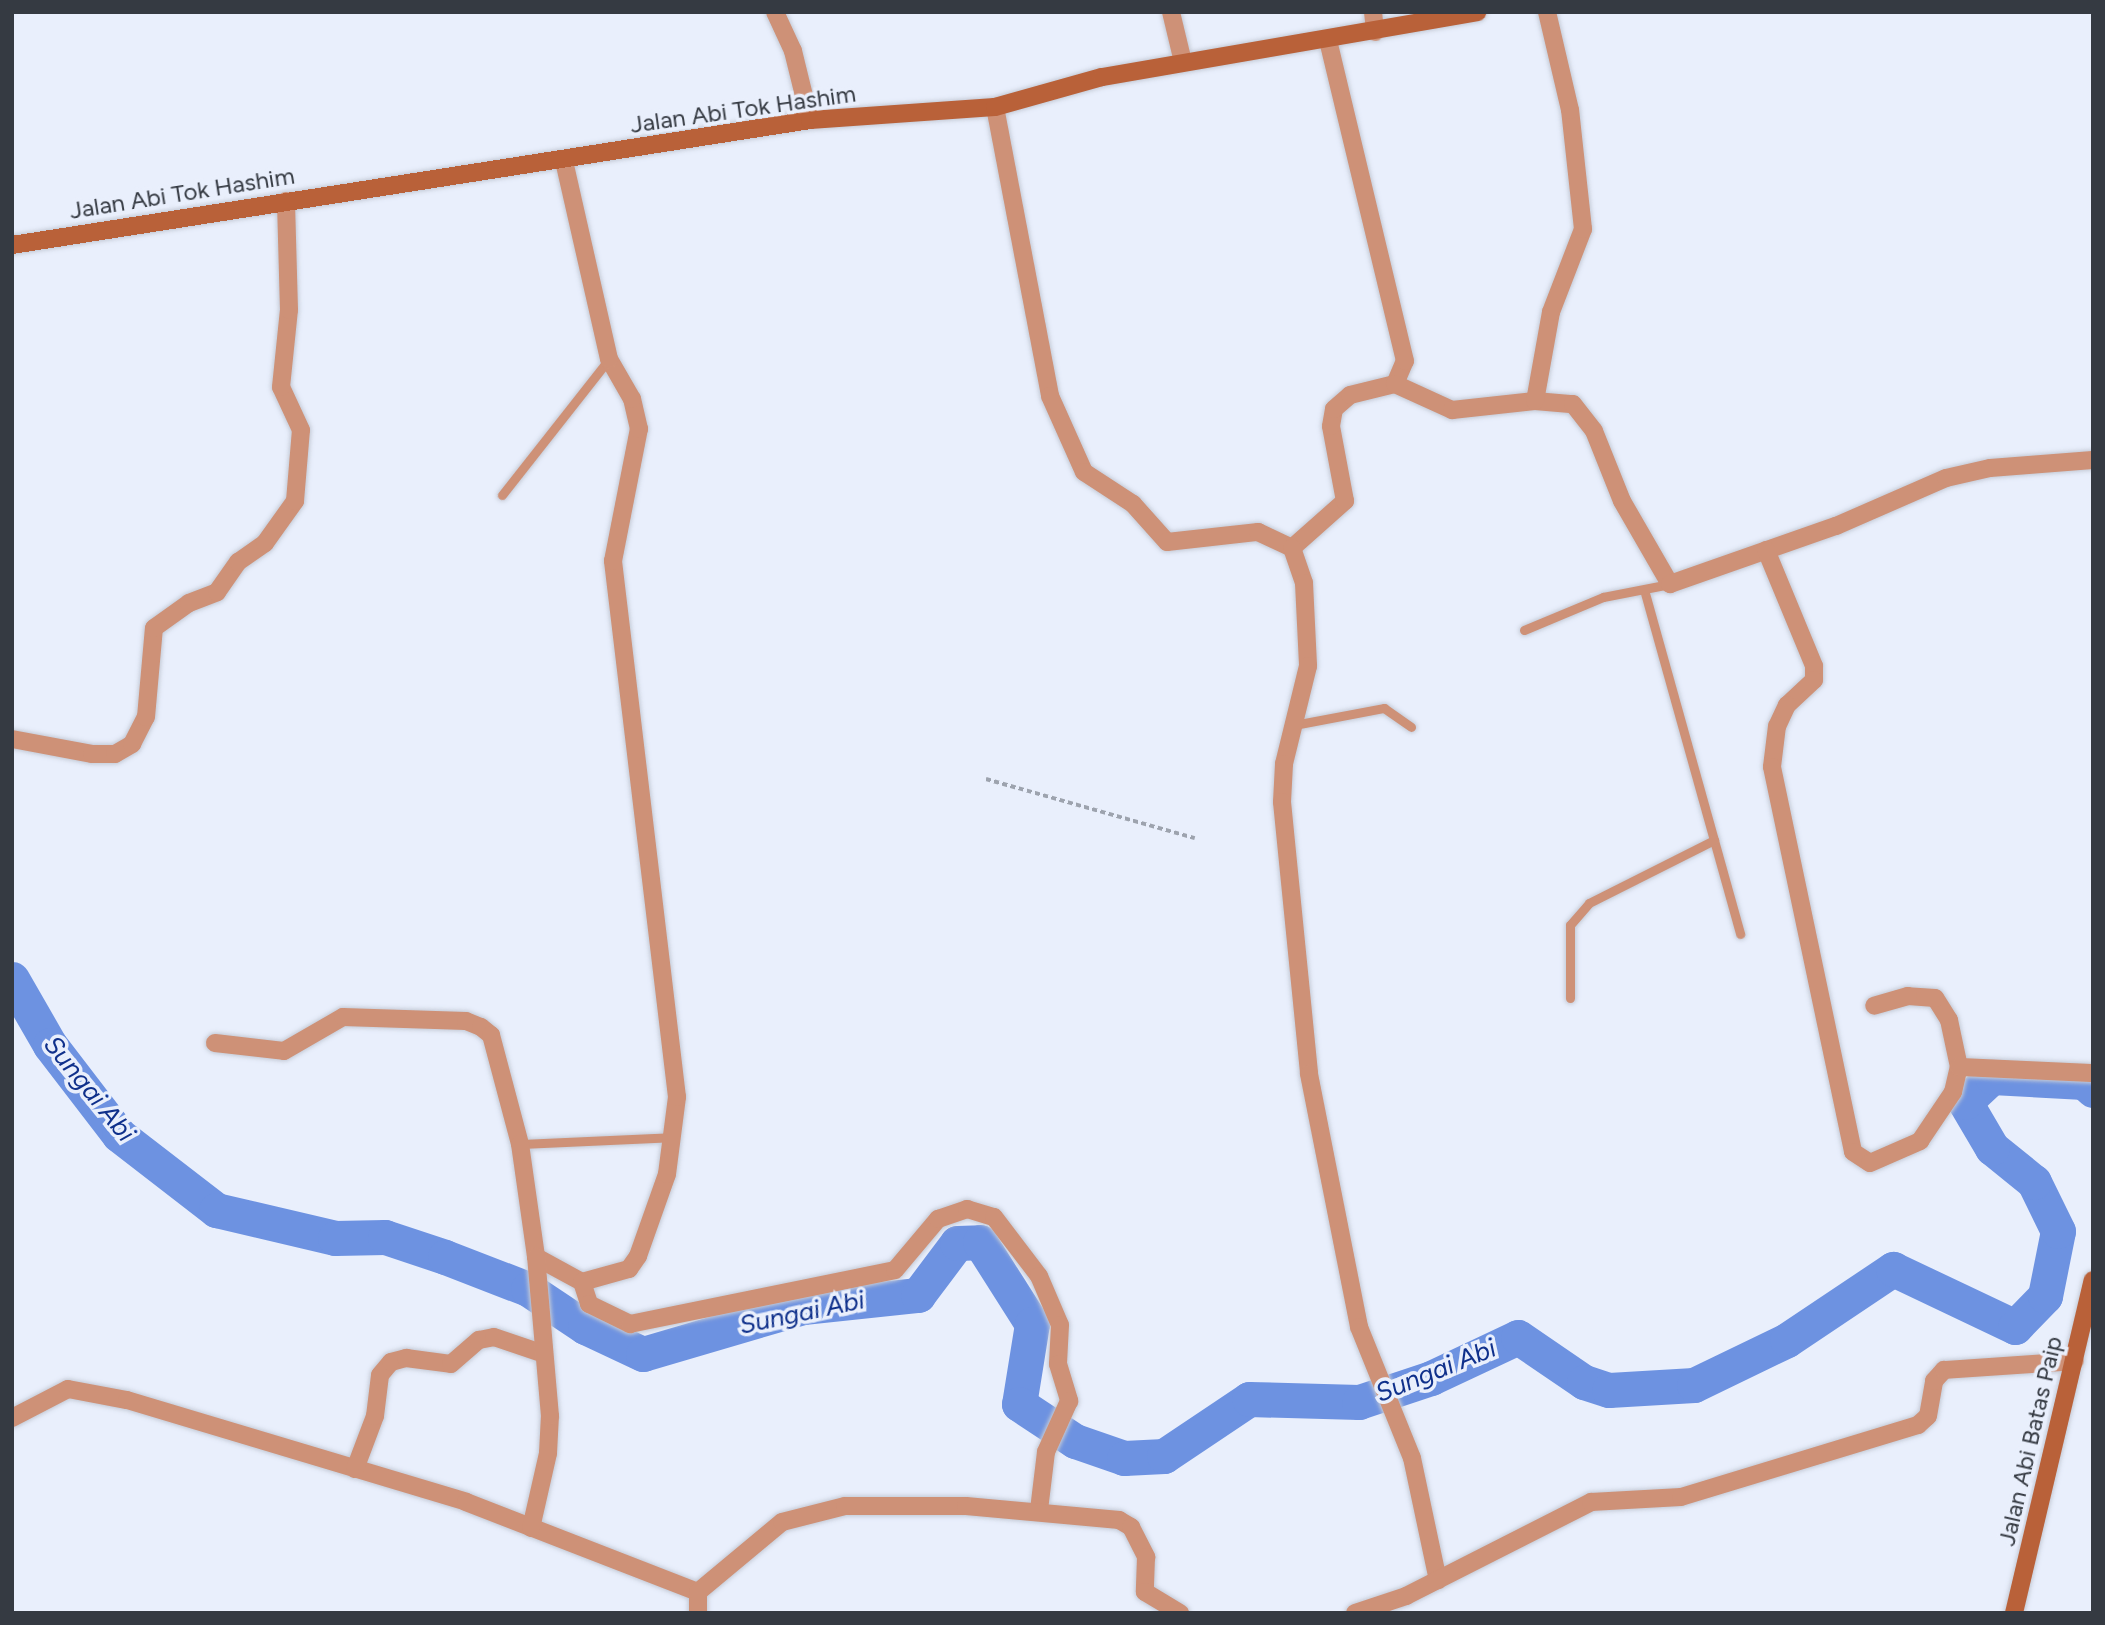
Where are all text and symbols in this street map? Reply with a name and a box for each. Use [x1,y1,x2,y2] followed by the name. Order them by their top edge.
[628,79,858,139] street label: Jalan Abi Tok Hashim
[67,161,297,225] street label: Jalan Abi Tok Hashim
[37,1030,141,1148] water label: Sungai Abi
[737,1285,867,1341] water label: Sungai Abi
[1371,1333,1501,1409] water label: Sungai Abi
[1992,1333,2068,1549] street label: Jalan Abi Batas Paip

